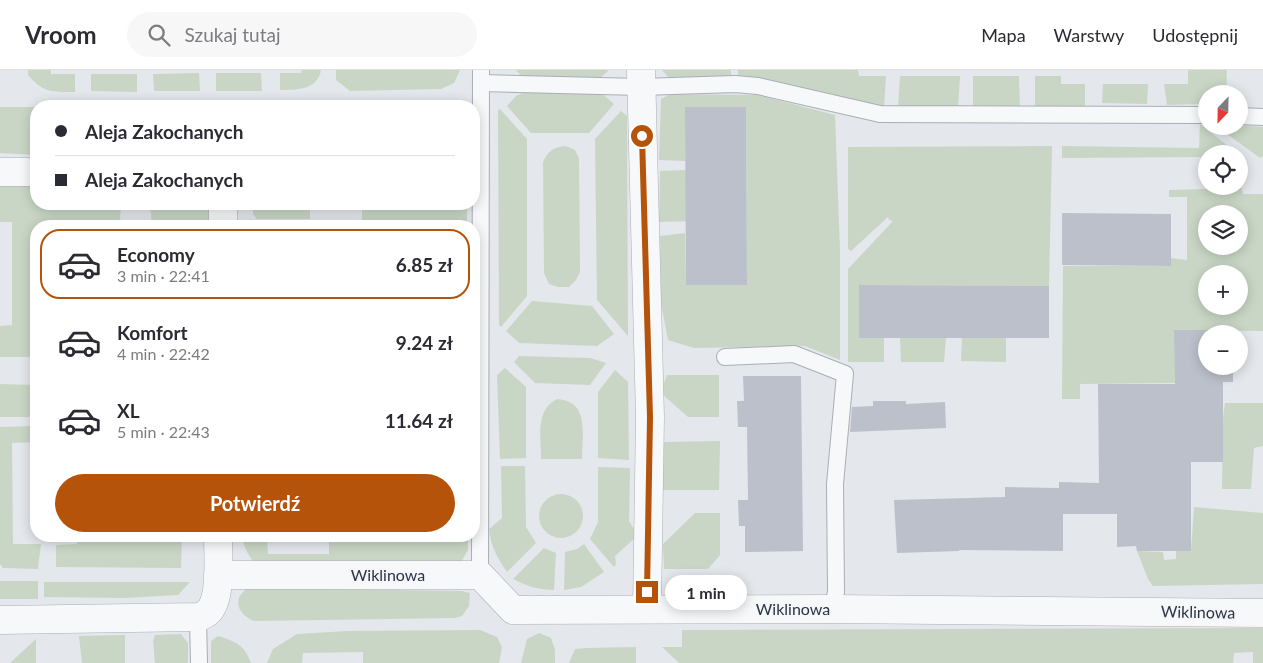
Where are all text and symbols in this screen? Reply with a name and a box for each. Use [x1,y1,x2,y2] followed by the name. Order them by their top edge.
[127,12,477,57] search box
[25,20,97,49] text: Vroom
[145,21,173,49] icon: search
[185,23,281,46] text: Szukaj tutaj
[981,24,1026,46] text: Mapa
[1054,24,1124,46] text: Warstwy
[1152,24,1238,46] text: Udostępnij
[1198,85,1248,135] north arrow
[1198,85,1248,375] map controls
[85,120,243,143] text: Aleja Zakochanych
[631,125,653,147] route start
[1198,145,1248,195] button: locate
[85,168,243,191] text: Aleja Zakochanych
[1198,205,1248,255] button: layers
[57,242,102,287] icon: car
[117,243,195,266] text: Economy
[396,253,453,276] text: 6.85 zł
[1198,265,1248,315] button: +
[117,266,210,285] text: 3 min · 22:41
[57,320,102,365] icon: car
[117,321,188,344] text: Komfort
[1198,325,1248,375] button: −
[396,331,453,354] text: 9.24 zł
[117,344,210,363] text: 4 min · 22:42
[57,398,102,443] icon: car
[117,399,140,422] text: XL
[385,409,453,432] text: 11.64 zł
[117,422,210,441] text: 5 min · 22:43
[55,474,455,532] button: Potwierdź
[351,565,425,584] street label: Wiklinowa
[664,574,747,610] callout: 1 min
[636,581,658,603] route end
[686,583,726,602] text: 1 min
[756,599,830,618] street label: Wiklinowa
[1161,601,1235,622] street label: Wiklinowa

